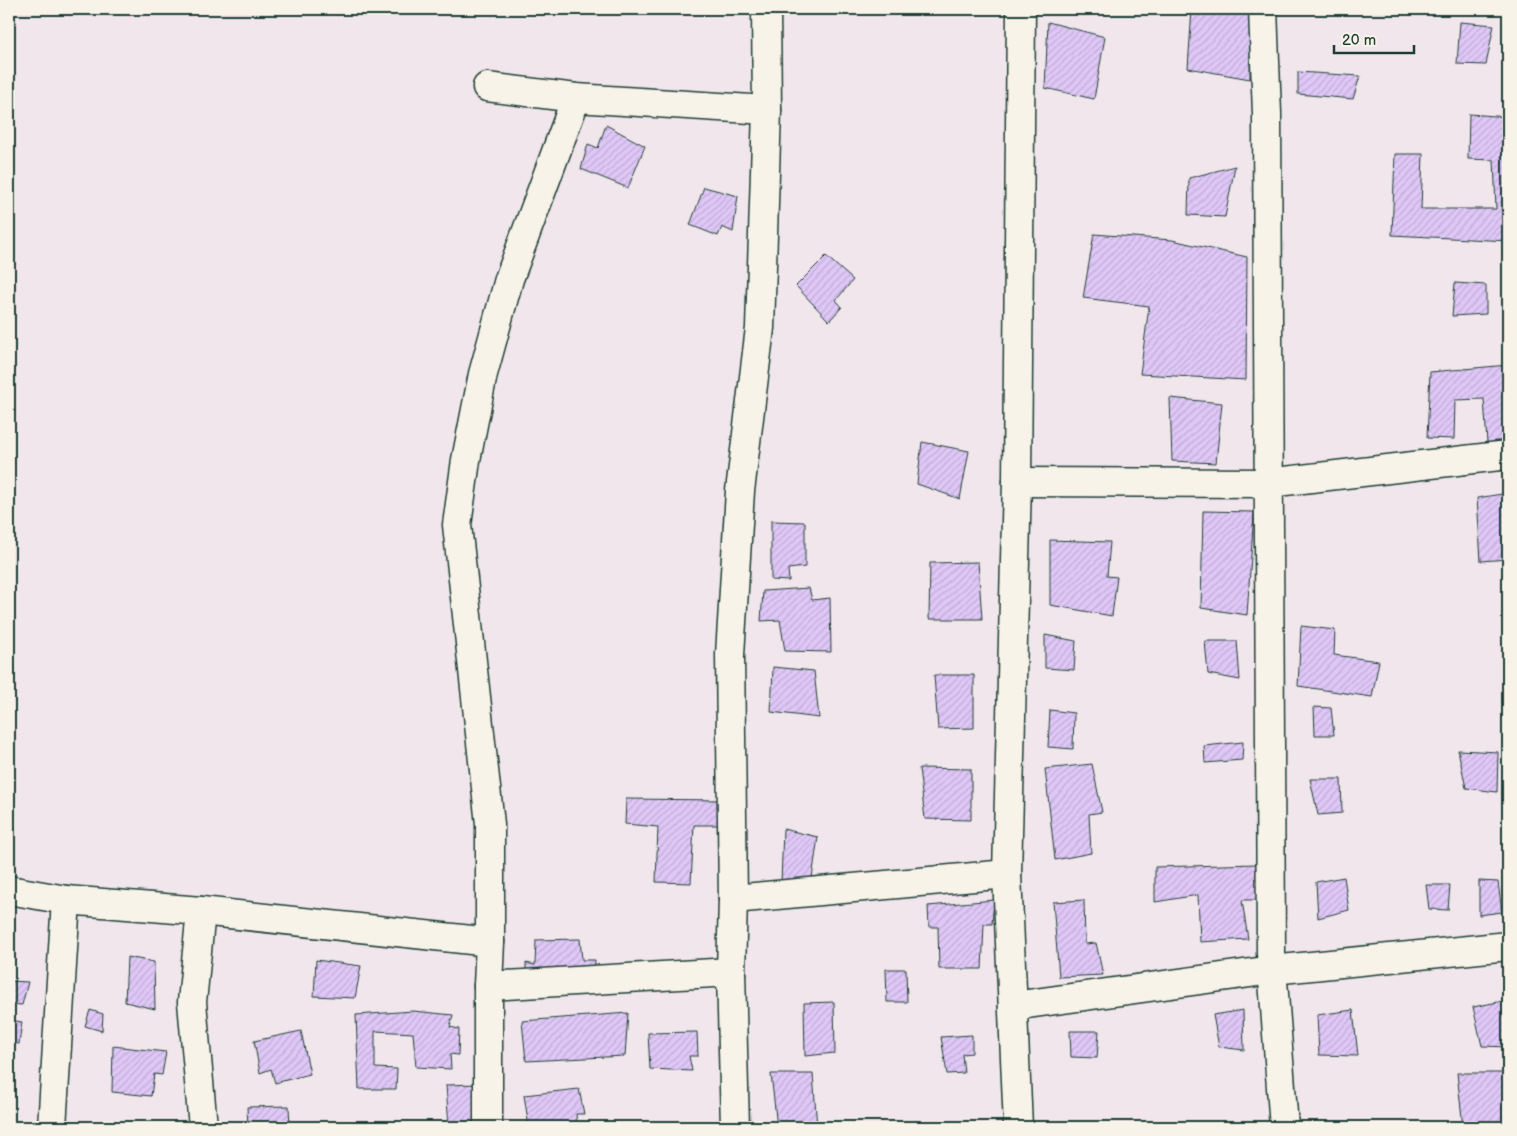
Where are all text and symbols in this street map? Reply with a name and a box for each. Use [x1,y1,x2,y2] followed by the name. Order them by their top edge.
[1334,22,1414,54] scale bar
[1342,31,1376,50] text: 20 m

